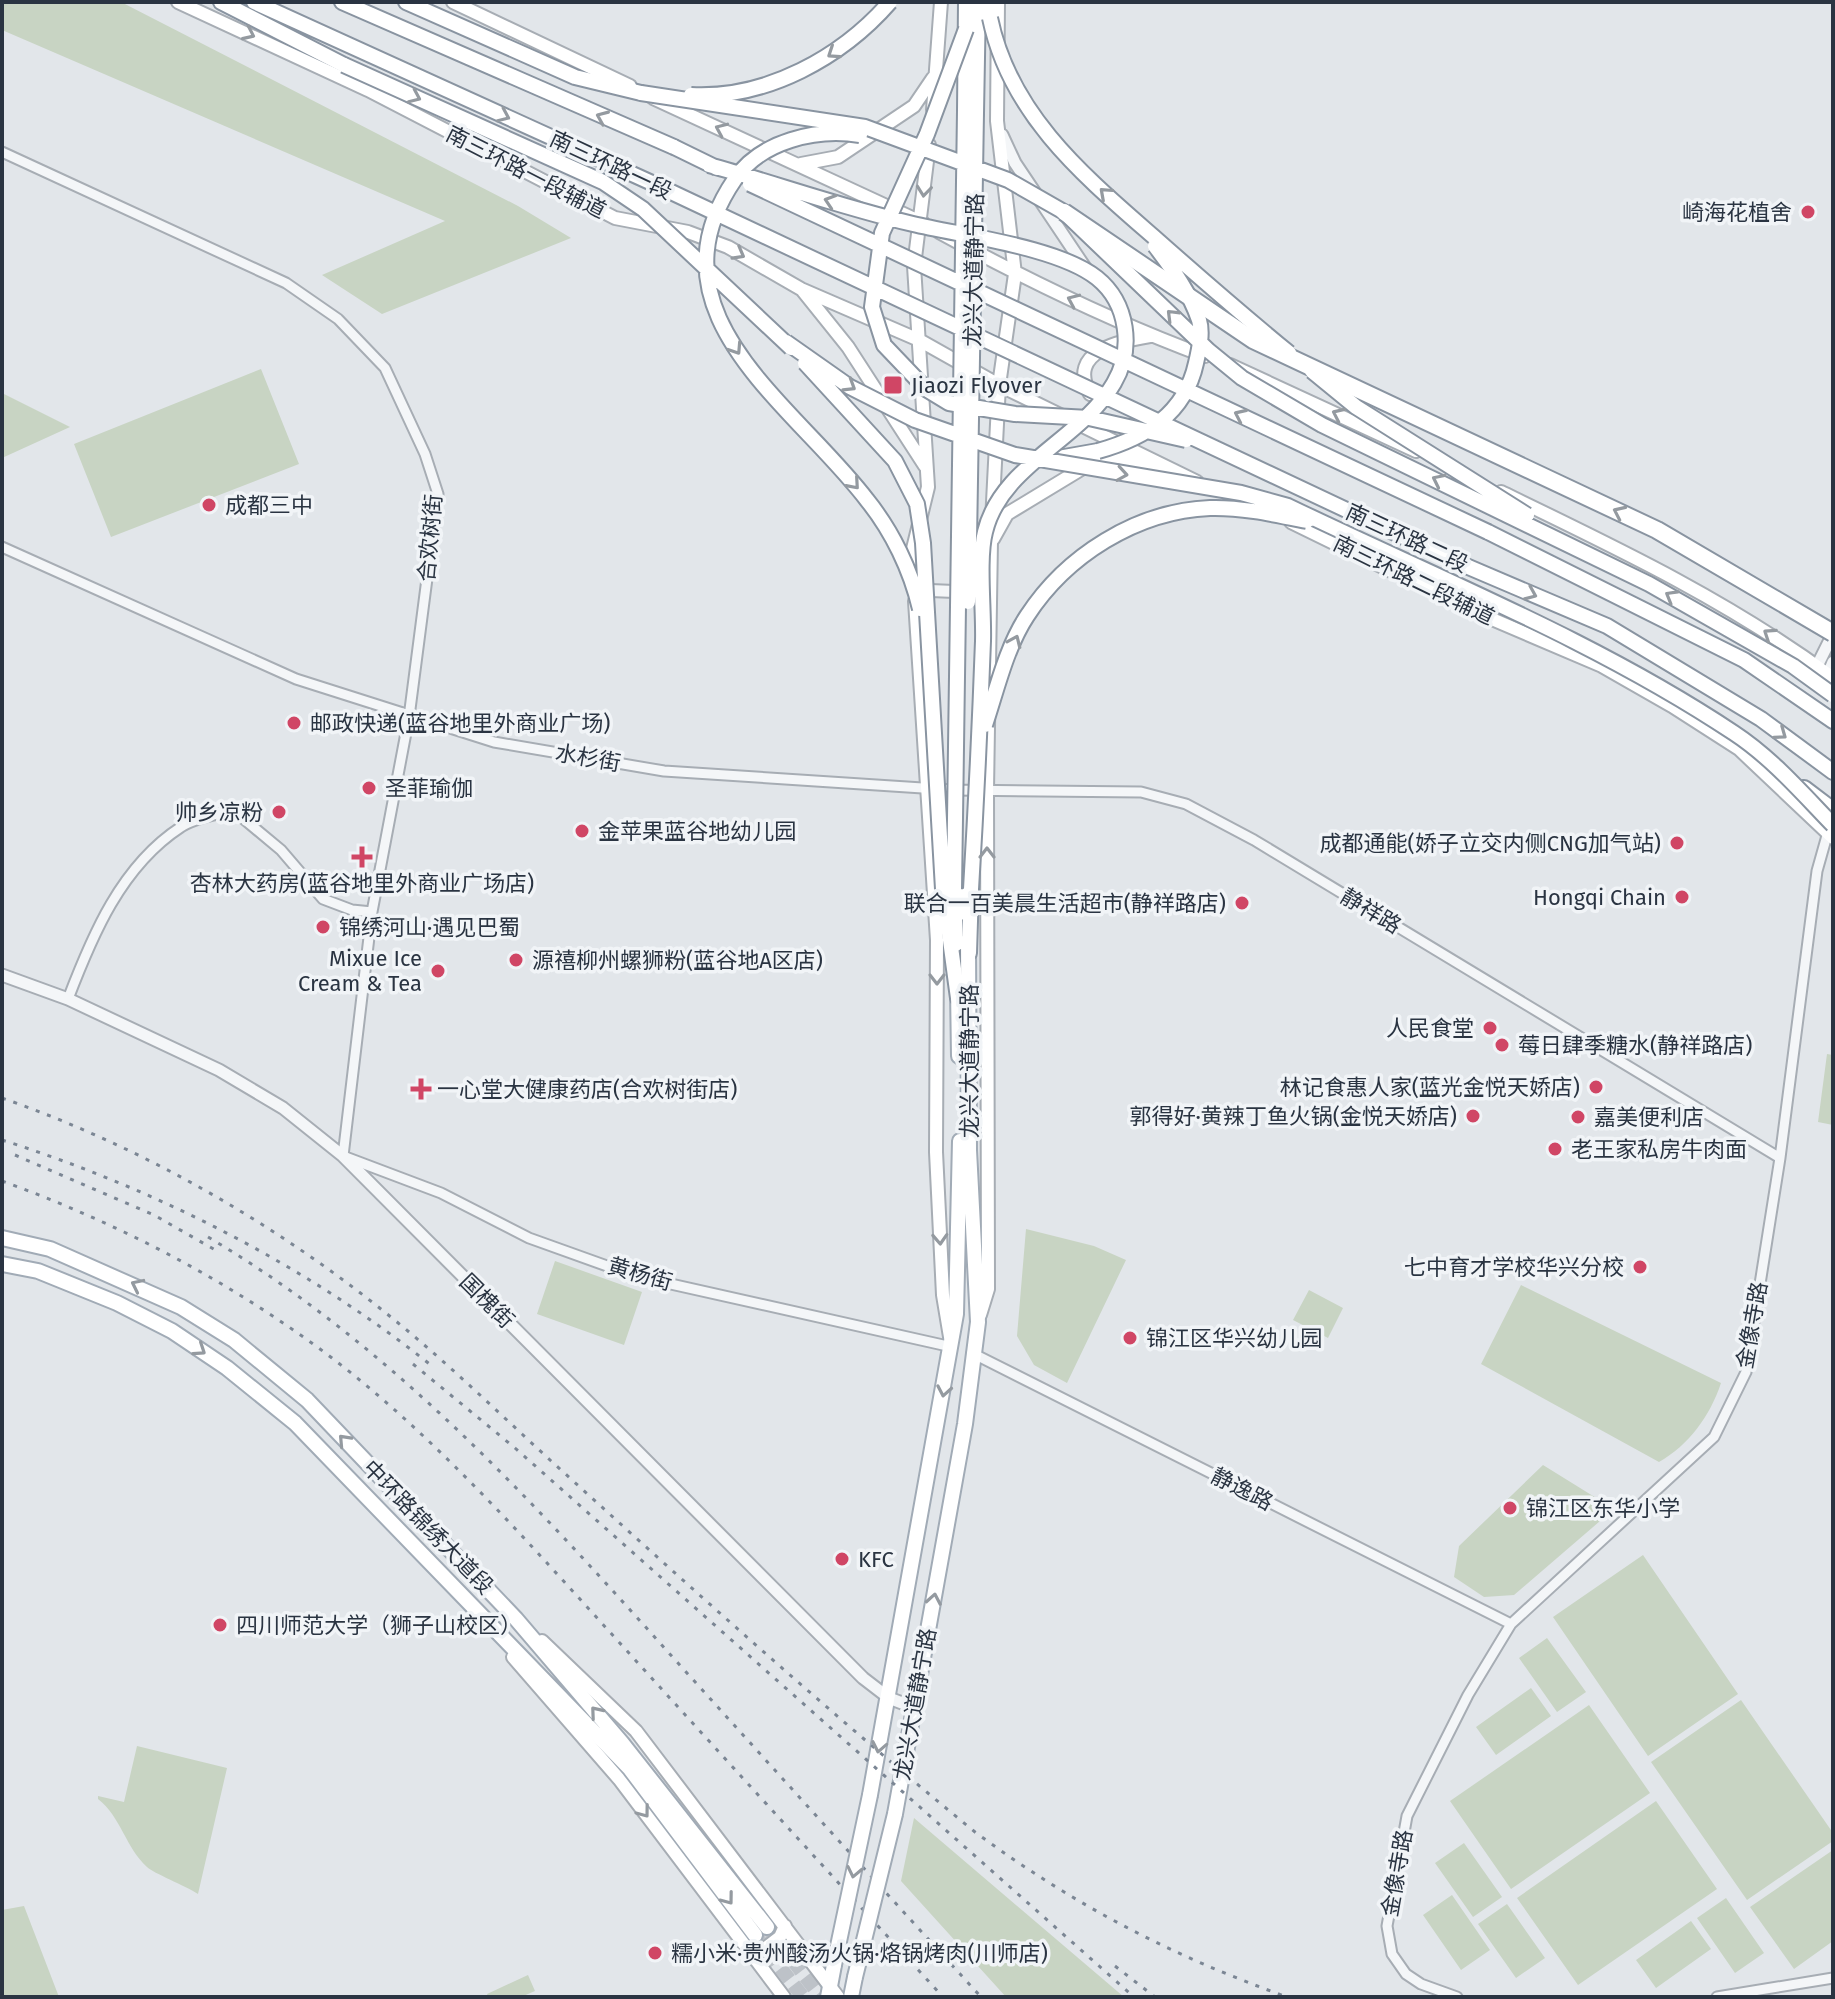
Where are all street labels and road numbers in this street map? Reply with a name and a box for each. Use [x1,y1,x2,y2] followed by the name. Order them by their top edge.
[441,120,611,224] street label: 南三环路一段辅道
[545,125,677,205] street label: 南三环路一段
[959,193,989,347] street label: 龙兴大道静宁路
[413,493,447,583] street label: 合欢树街
[1341,498,1473,578] street label: 南三环路二段
[1329,529,1499,631] street label: 南三环路二段辅道
[553,739,623,777] street label: 水杉街
[1336,882,1406,940] street label: 静祥路
[956,984,983,1138] street label: 龙兴大道静宁路
[605,1252,675,1296] street label: 黄杨街
[454,1268,520,1334] street label: 国槐街
[1731,1279,1773,1371] street label: 金像寺路
[357,1454,499,1600] street label: 中环路锦绣大道段
[1206,1462,1278,1516] street label: 静逸路
[888,1626,942,1782] street label: 龙兴大道静宁路
[1376,1827,1418,1919] street label: 金像寺路

